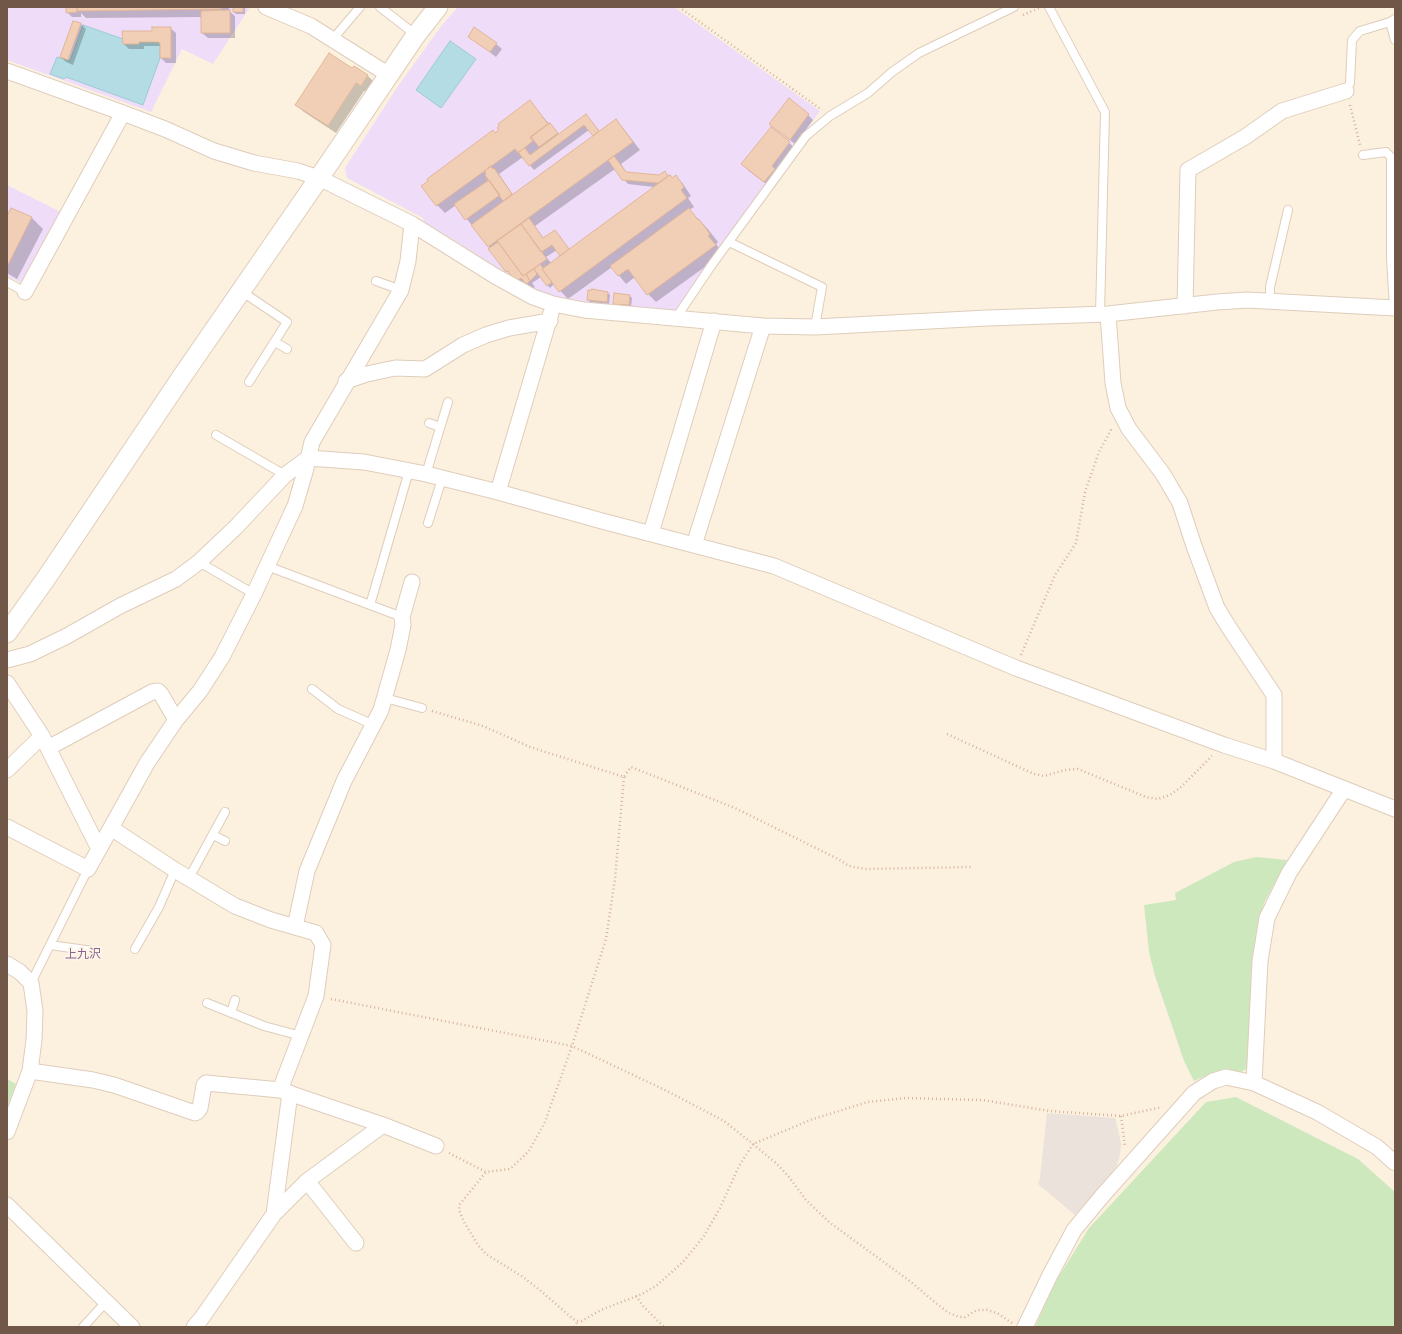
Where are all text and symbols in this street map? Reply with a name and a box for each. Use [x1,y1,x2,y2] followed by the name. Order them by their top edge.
[65,947,101,961] district label: 上九沢

